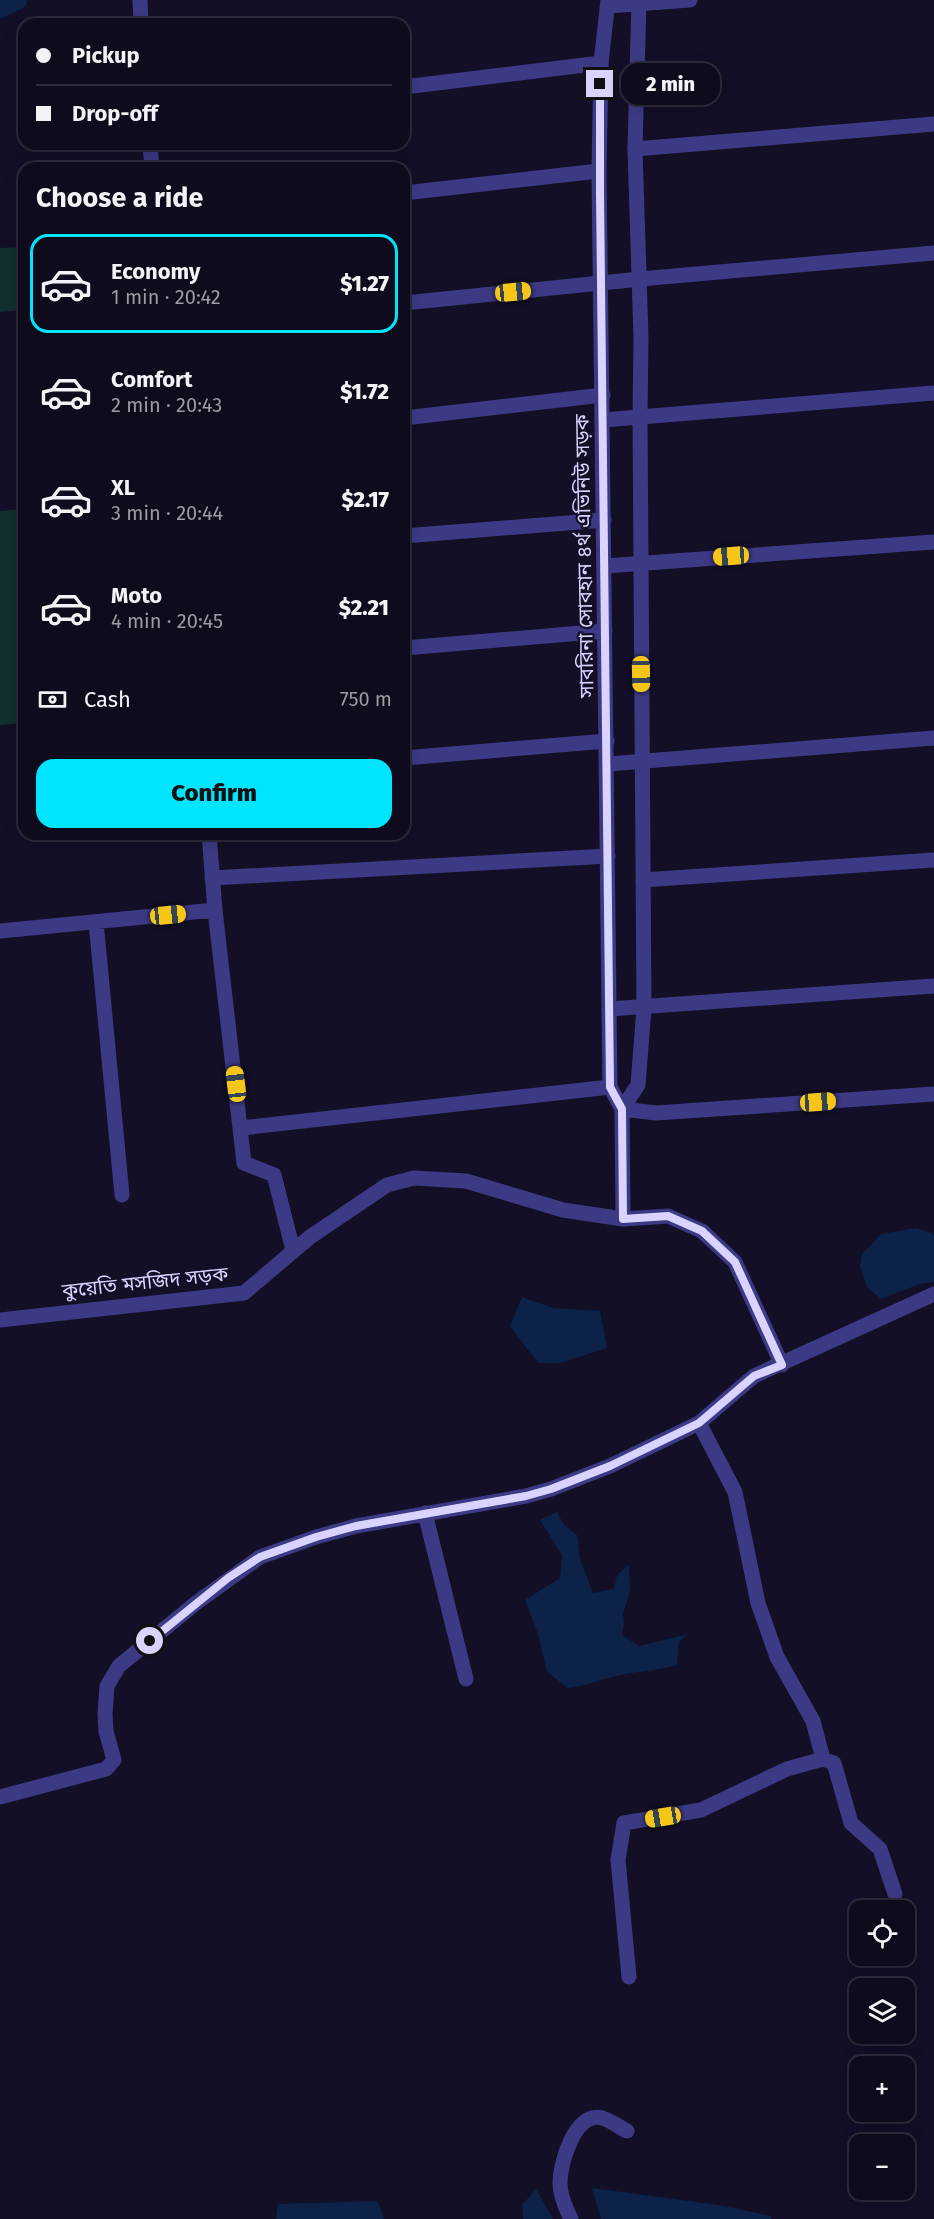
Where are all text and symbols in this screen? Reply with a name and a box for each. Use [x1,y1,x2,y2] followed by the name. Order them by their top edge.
[72,42,140,69] text: Pickup
[621,63,720,105] callout: 2 min
[586,70,613,97] route end
[646,72,695,96] text: 2 min
[72,100,158,127] text: Drop-off
[36,182,203,214] text: Choose a ride
[39,257,93,311] icon: car
[111,258,200,285] text: Economy
[340,270,389,297] text: $1.27
[494,281,532,303] car
[111,285,221,309] text: 1 min · 20:42
[39,365,93,419] icon: car
[111,366,192,393] text: Comfort
[340,378,389,405] text: $1.72
[111,393,222,417] text: 2 min · 20:43
[569,413,598,699] street label: সাবরিনা সোবহান ৪র্থ এভিনিউ সড়ক
[39,473,93,527] icon: car
[111,474,135,501] text: XL
[342,486,389,513] text: $2.17
[111,501,223,525] text: 3 min · 20:44
[712,546,750,566] car
[39,581,93,635] icon: car
[111,582,162,609] text: Moto
[339,594,389,621] text: $2.21
[111,609,223,633] text: 4 min · 20:45
[632,656,650,692] car
[36,683,69,716] icon: cash
[84,686,131,713] text: Cash
[340,687,392,711] text: 750 m
[36,759,392,828] button: Confirm
[149,904,187,926] car
[225,1065,247,1103] car
[799,1092,837,1112] car
[60,1261,230,1303] street label: কুয়েতি মসজিদ সড়ক
[136,1627,163,1654] route start
[644,1805,682,1829] car
[849,1900,915,2200] map controls
[849,1900,915,1966] button: locate
[849,1978,915,2044] button: layers
[849,2056,915,2122] button: +
[849,2134,915,2200] button: −

